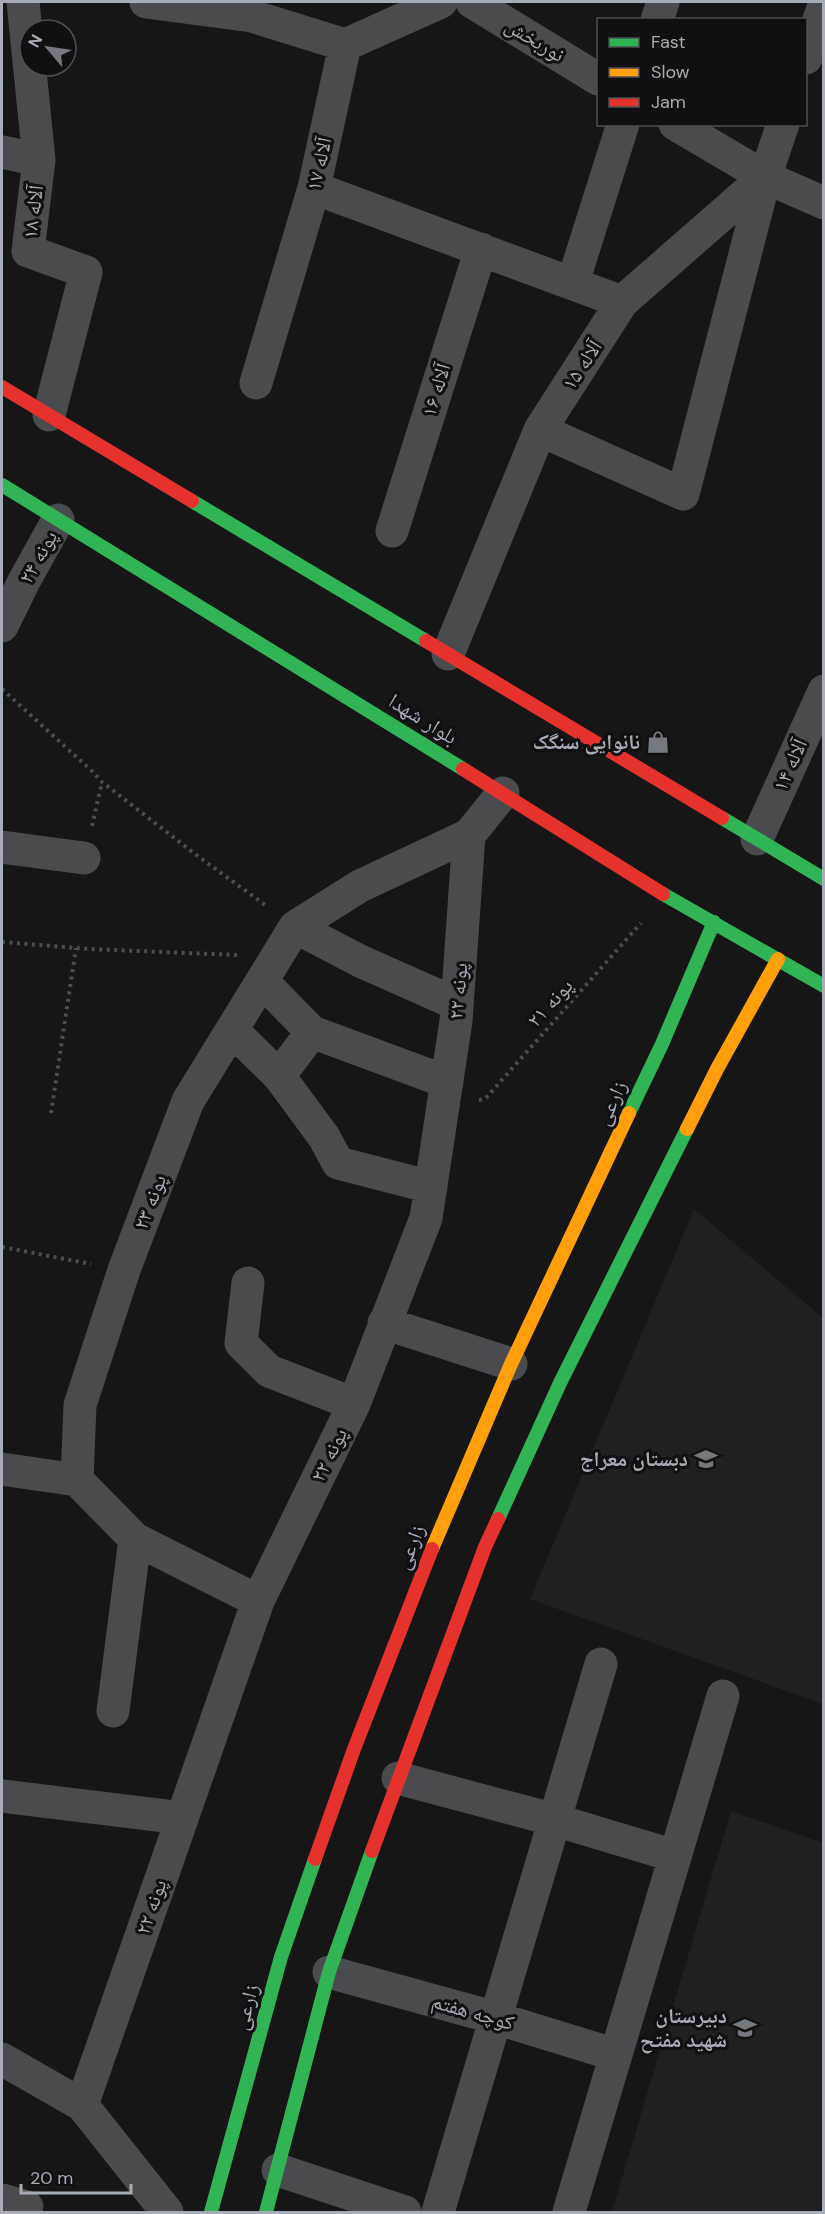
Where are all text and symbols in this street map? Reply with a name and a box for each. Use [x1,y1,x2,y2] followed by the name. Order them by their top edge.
[500,11,570,69] street label: نوربخش
[18,18,78,78] north arrow
[597,18,807,126] legend
[651,30,686,54] text: Fast
[23,31,47,51] text: N
[651,60,690,84] text: Slow
[651,90,686,114] text: Jam
[299,134,339,194] street label: آلاله ۱۷
[16,183,50,241] street label: آلاله ۱۸
[555,334,609,395] street label: آلاله ۱۵
[415,359,458,420] street label: آلاله ۱۶
[12,525,64,589] street label: پونه ۲۴
[383,687,463,751] street label: بلوار شهدا
[533,728,640,756] place label: نانوایی سنگک
[645,729,671,755] shop icon: نانوایی سنگک
[766,734,814,795] street label: آلاله ۱۴
[442,962,474,1020] street label: پونه ۲۲
[521,973,579,1033] street label: پونه ۲۱
[589,1076,633,1130] street label: زارعی
[127,1170,173,1234] street label: پونه ۲۳
[304,1423,354,1487] street label: پونه ۲۲
[580,1445,688,1473] place label: دبستان معراج
[693,1446,719,1472] school or university icon: دبستان معراج
[388,1520,432,1574] street label: زارعی
[129,1876,173,1938] street label: پونه ۲۲
[226,1981,266,2033] street label: زارعی
[429,1987,518,2037] street label: کوچه هفتم
[640,2002,727,2054] place label: دبیرستان شهید مفتح
[732,2015,758,2041] school or university icon: دبیرستان شهید مفتح
[21,2157,130,2195] scale bar
[30,2166,73,2190] text: 20 m

